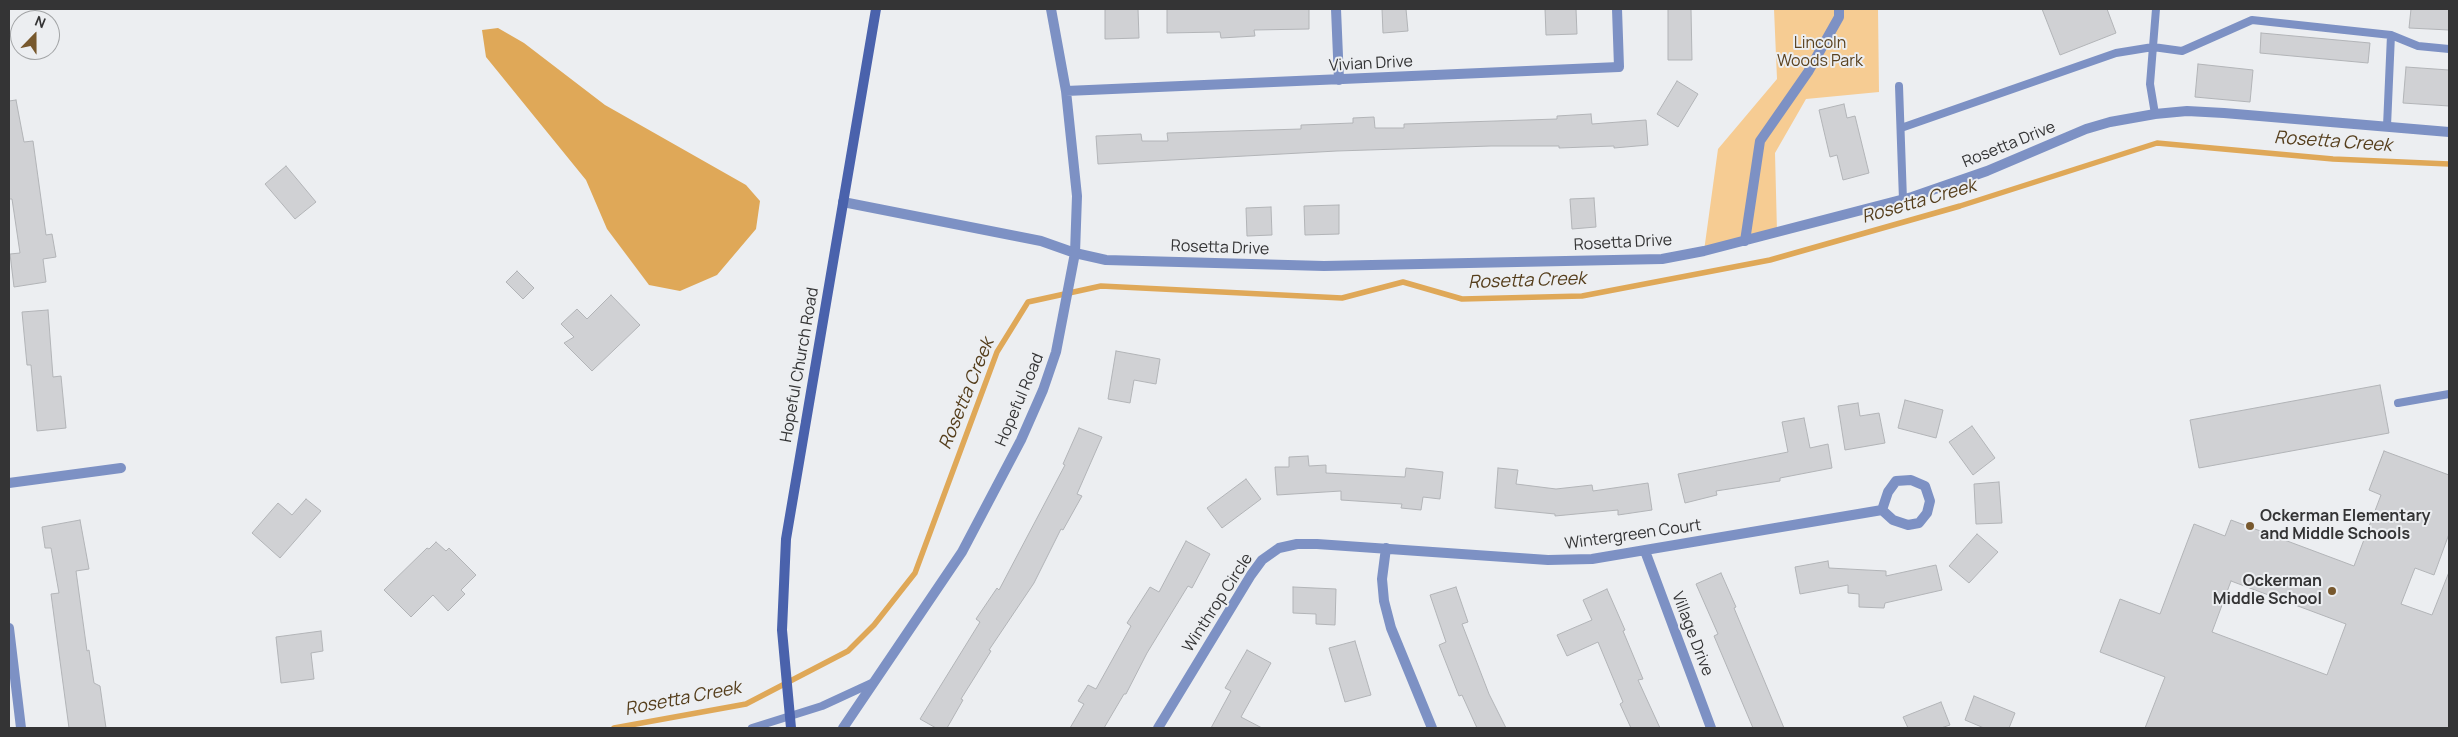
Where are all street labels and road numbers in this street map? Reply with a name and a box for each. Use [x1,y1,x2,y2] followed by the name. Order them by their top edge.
[1329,52,1413,76] street label: Vivian Drive
[1960,118,2058,172] street label: Rosetta Drive
[1573,231,1673,255] street label: Rosetta Drive
[1170,237,1270,259] street label: Rosetta Drive
[777,286,823,444] street label: Hopeful Church Road
[992,351,1048,449] street label: Hopeful Road
[1564,516,1702,554] street label: Wintergreen Court
[1179,550,1257,656] street label: Winthrop Circle
[1667,589,1717,679] street label: Village Drive

